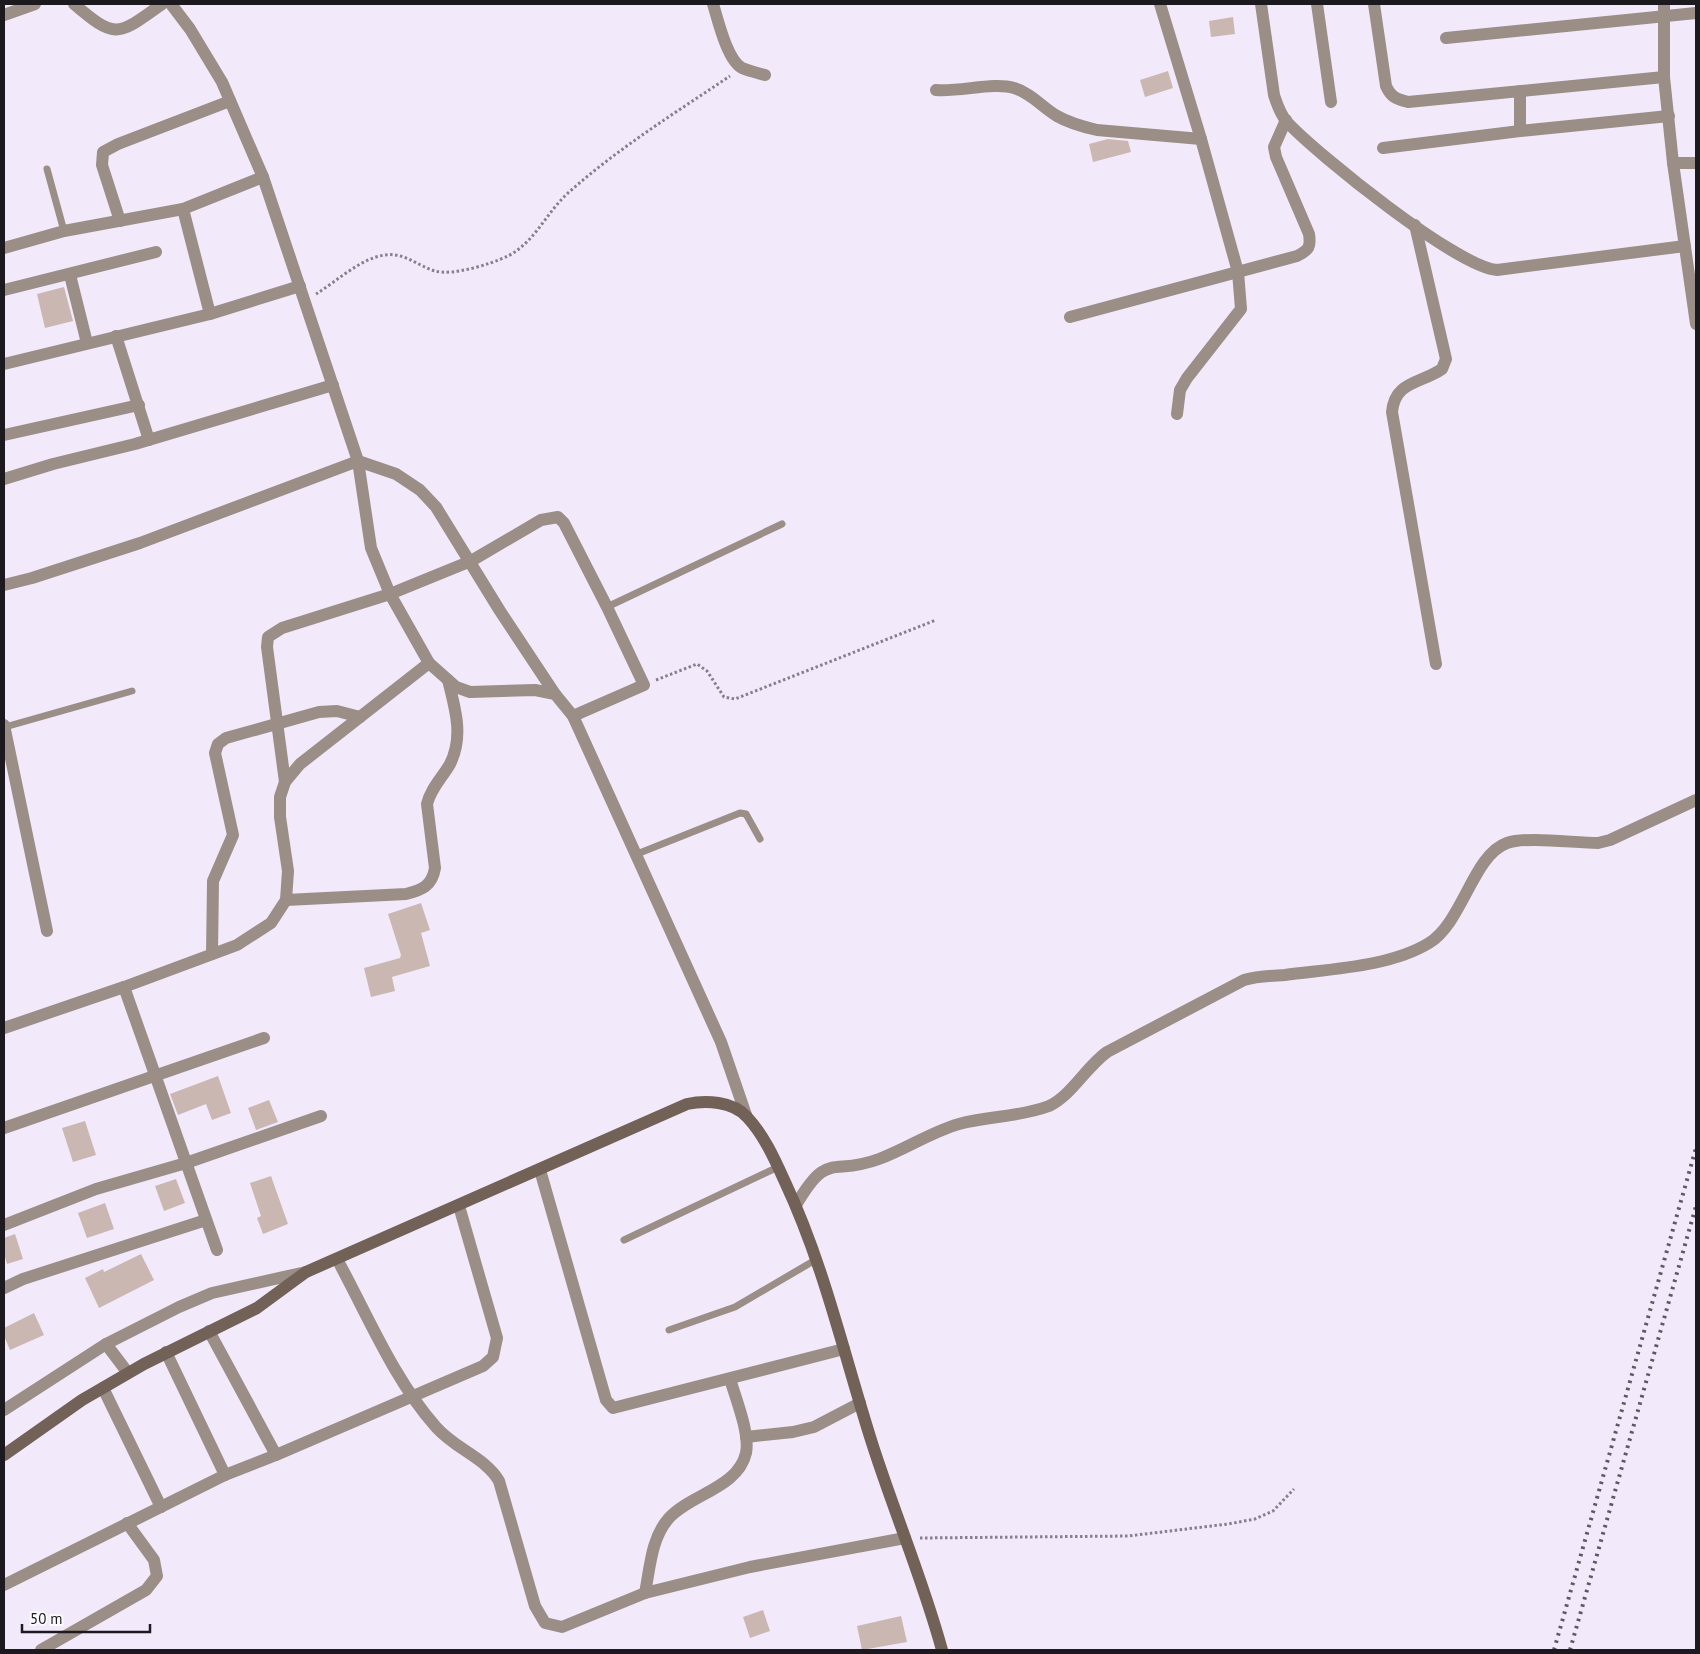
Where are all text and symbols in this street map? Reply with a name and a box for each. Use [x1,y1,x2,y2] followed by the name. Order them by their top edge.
[22,1602,150,1634] scale bar
[30,1609,63,1628] text: 50 m

